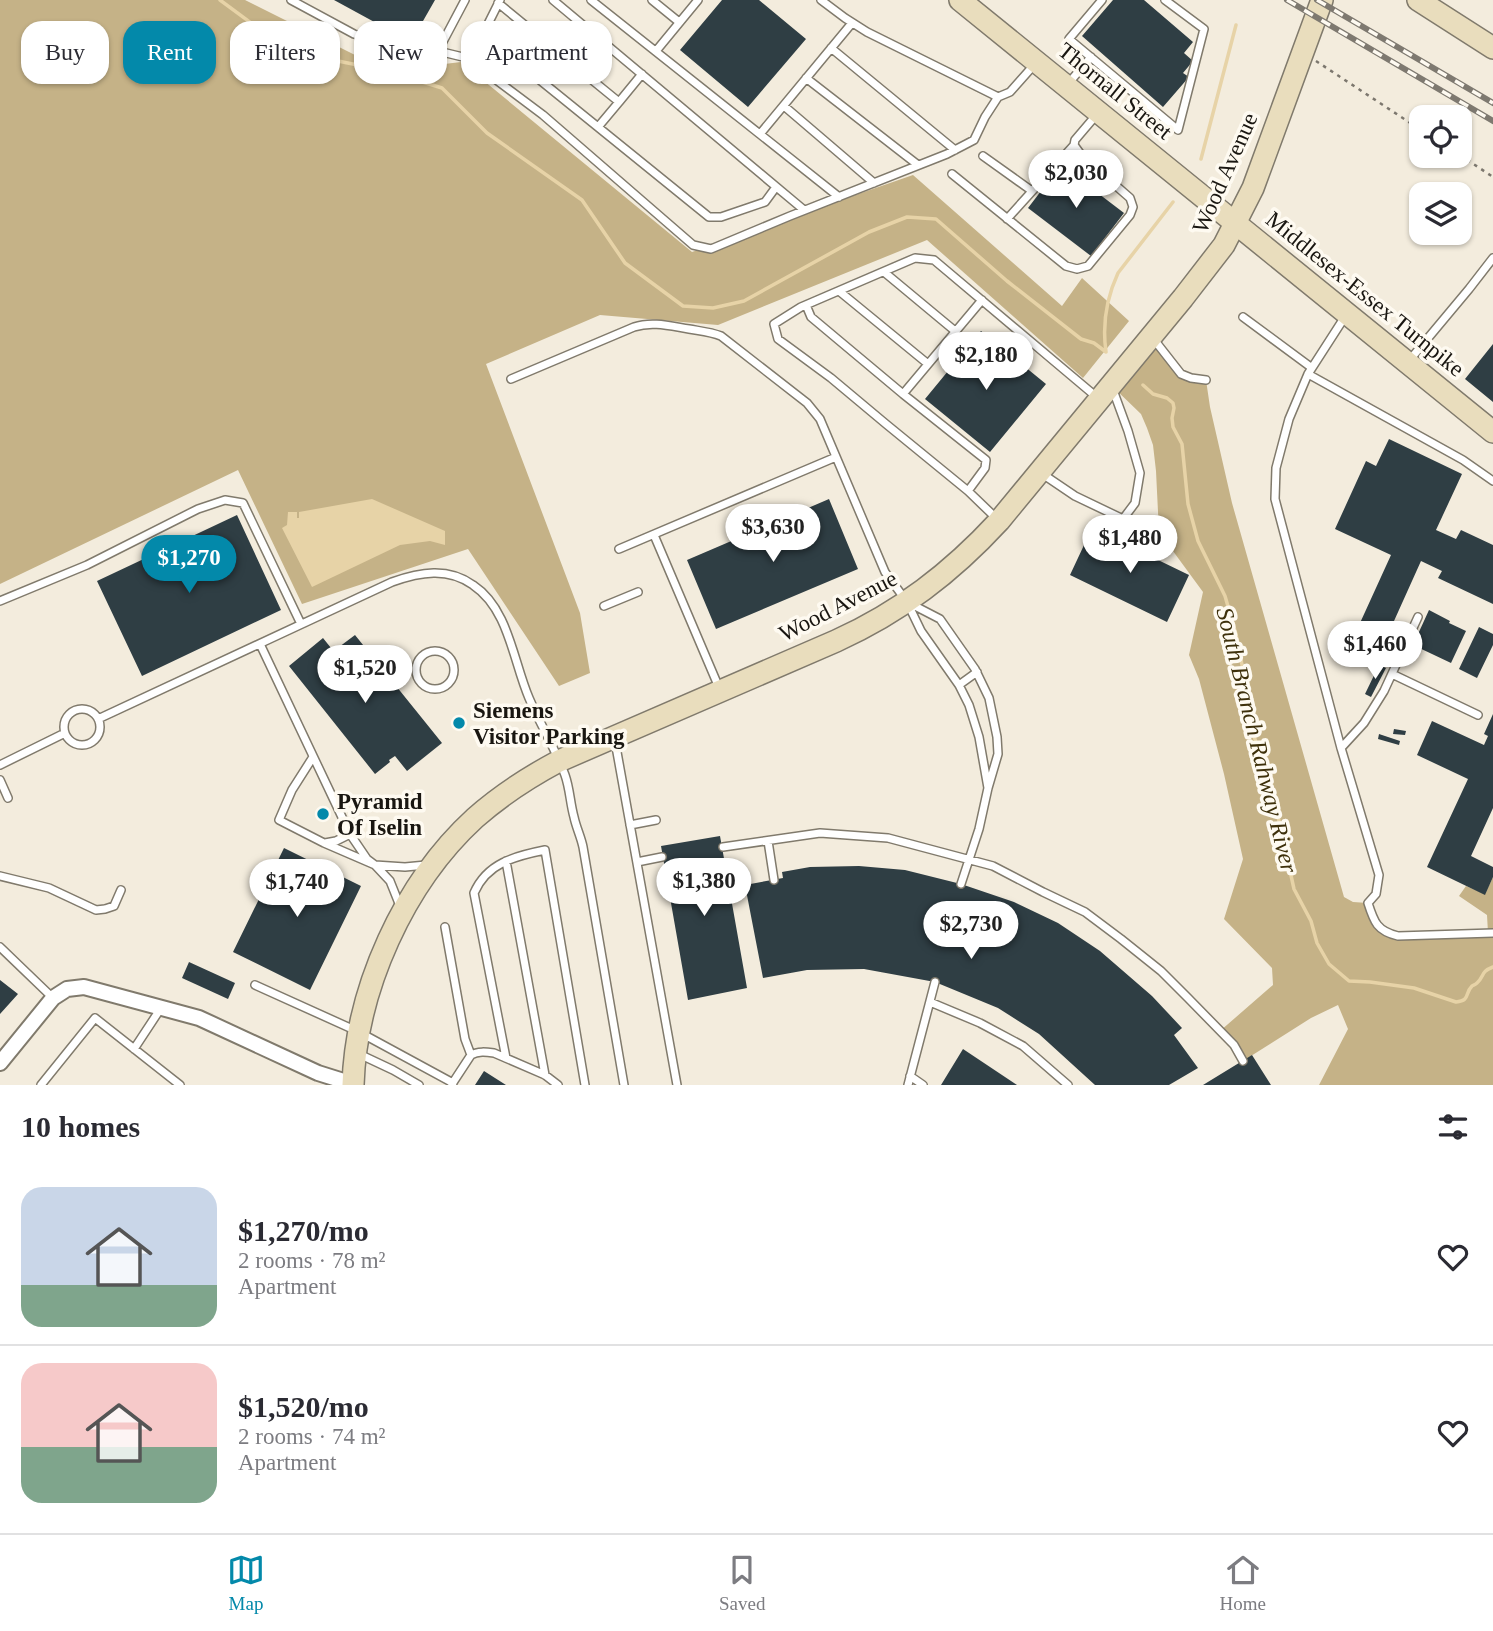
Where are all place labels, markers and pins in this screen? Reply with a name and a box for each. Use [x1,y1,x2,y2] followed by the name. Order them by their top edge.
[1019,150,1133,210] pin: $2,030
[929,332,1043,392] pin: $2,180
[716,504,830,564] pin: $3,630
[1073,516,1187,575] pin: $1,480
[132,536,246,595] pin: $1,270
[1318,622,1432,681] pin: $1,460
[308,646,422,705] pin: $1,520
[473,698,625,749] place label: Siemens Visitor Parking
[451,715,467,731] marker: Siemens Visitor Parking
[337,789,423,840] place label: Pyramid Of Iselin
[315,806,331,822] marker: Pyramid Of Iselin
[647,858,761,918] pin: $1,380
[240,860,354,919] pin: $1,740
[914,902,1028,961] pin: $2,730

